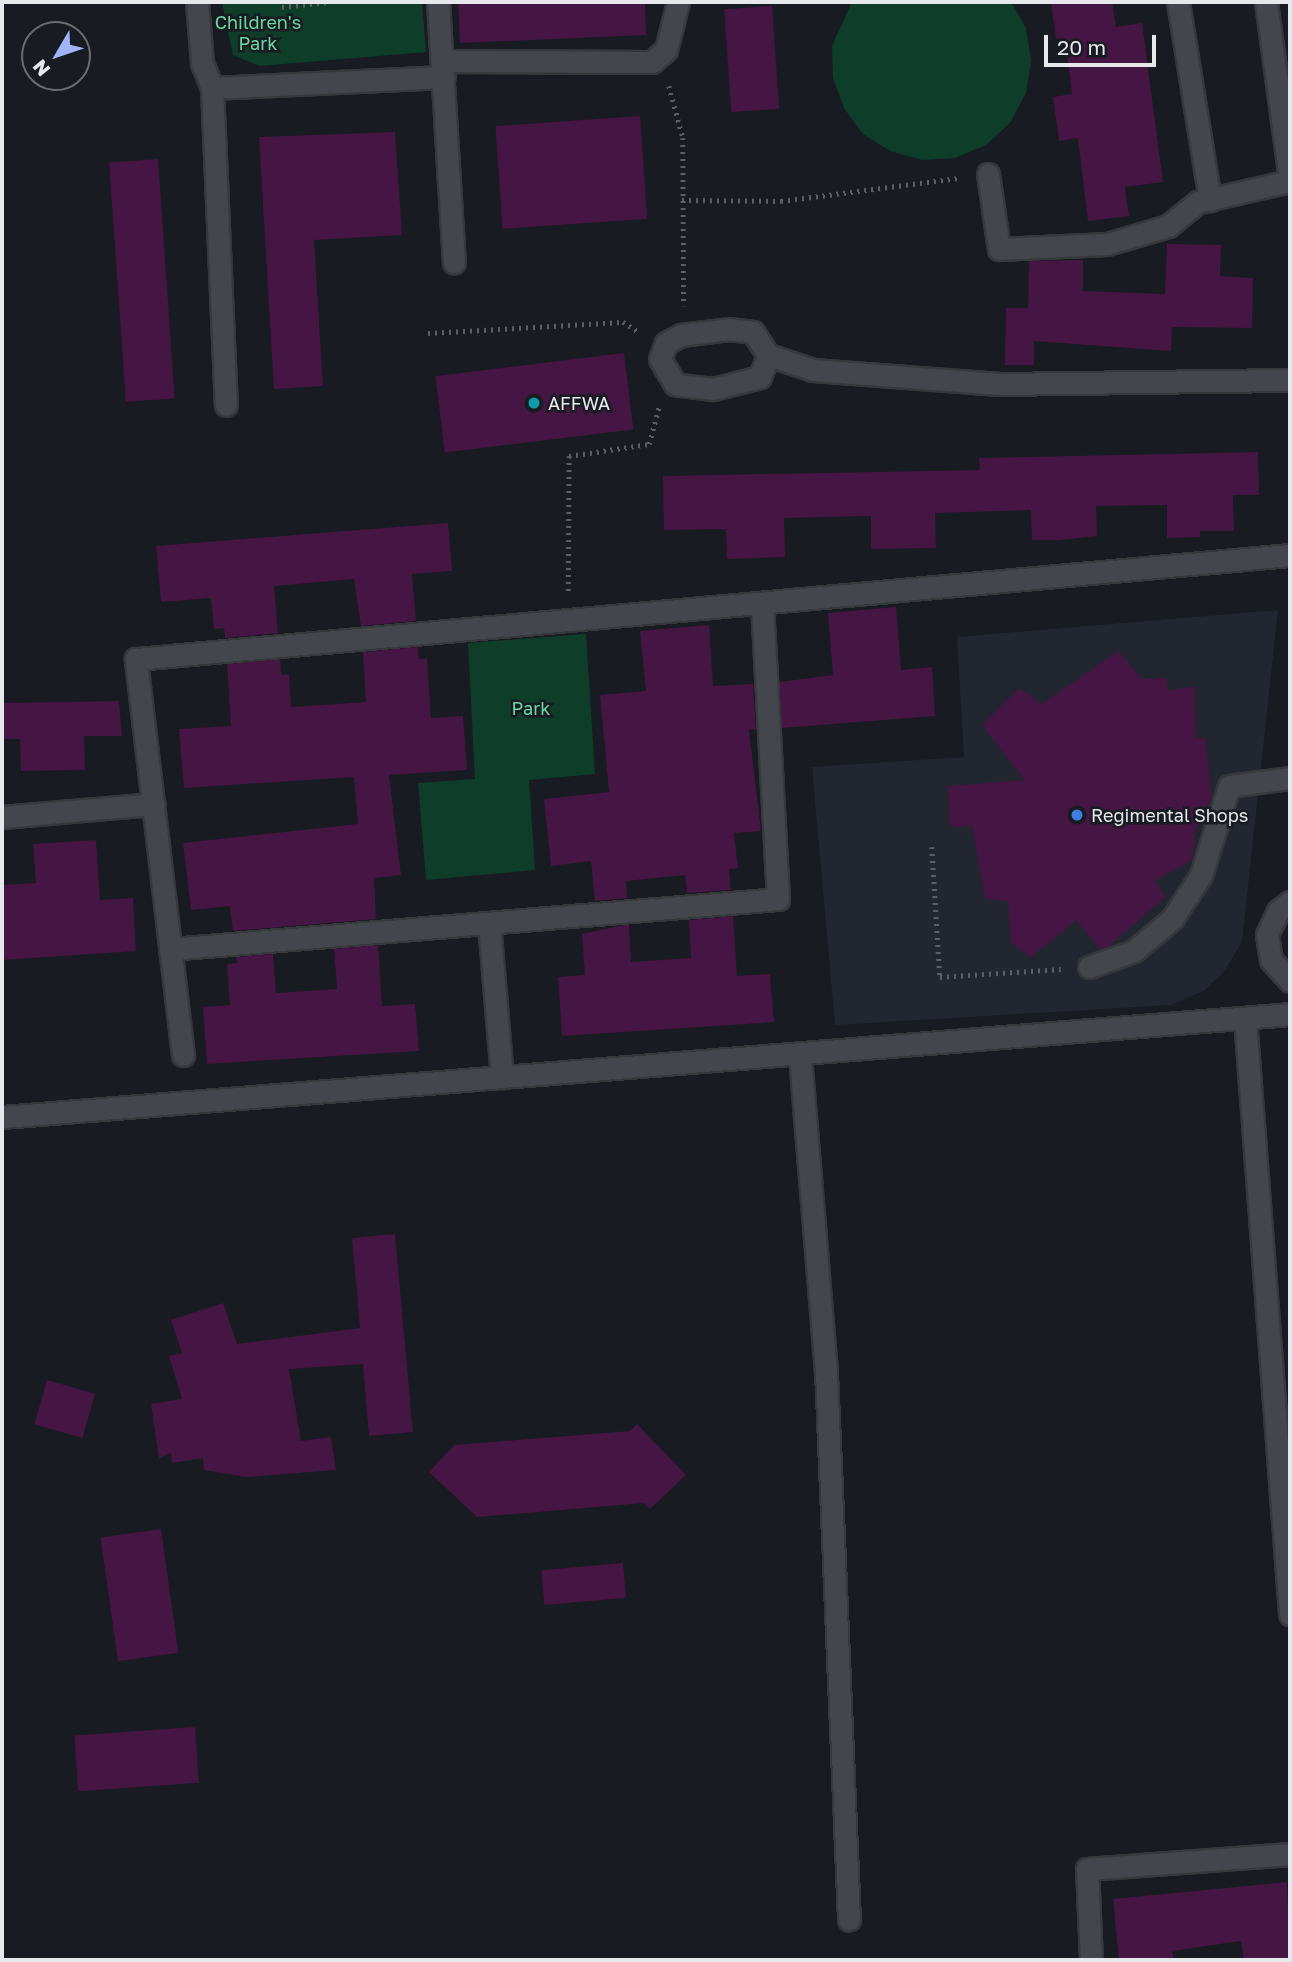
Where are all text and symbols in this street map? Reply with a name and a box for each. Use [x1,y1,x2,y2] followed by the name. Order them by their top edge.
[215,12,301,54] park label: Children's Park
[21,21,91,91] north arrow
[1047,21,1159,65] scale bar
[1057,34,1106,60] text: 20 m
[27,55,54,81] text: N
[548,392,610,414] place label: AFFWA
[526,395,542,411] marker: AFFWA
[512,697,550,719] park label: Park
[1091,804,1248,826] place label: Regimental Shops
[1069,807,1085,823] marker: Regimental Shops

